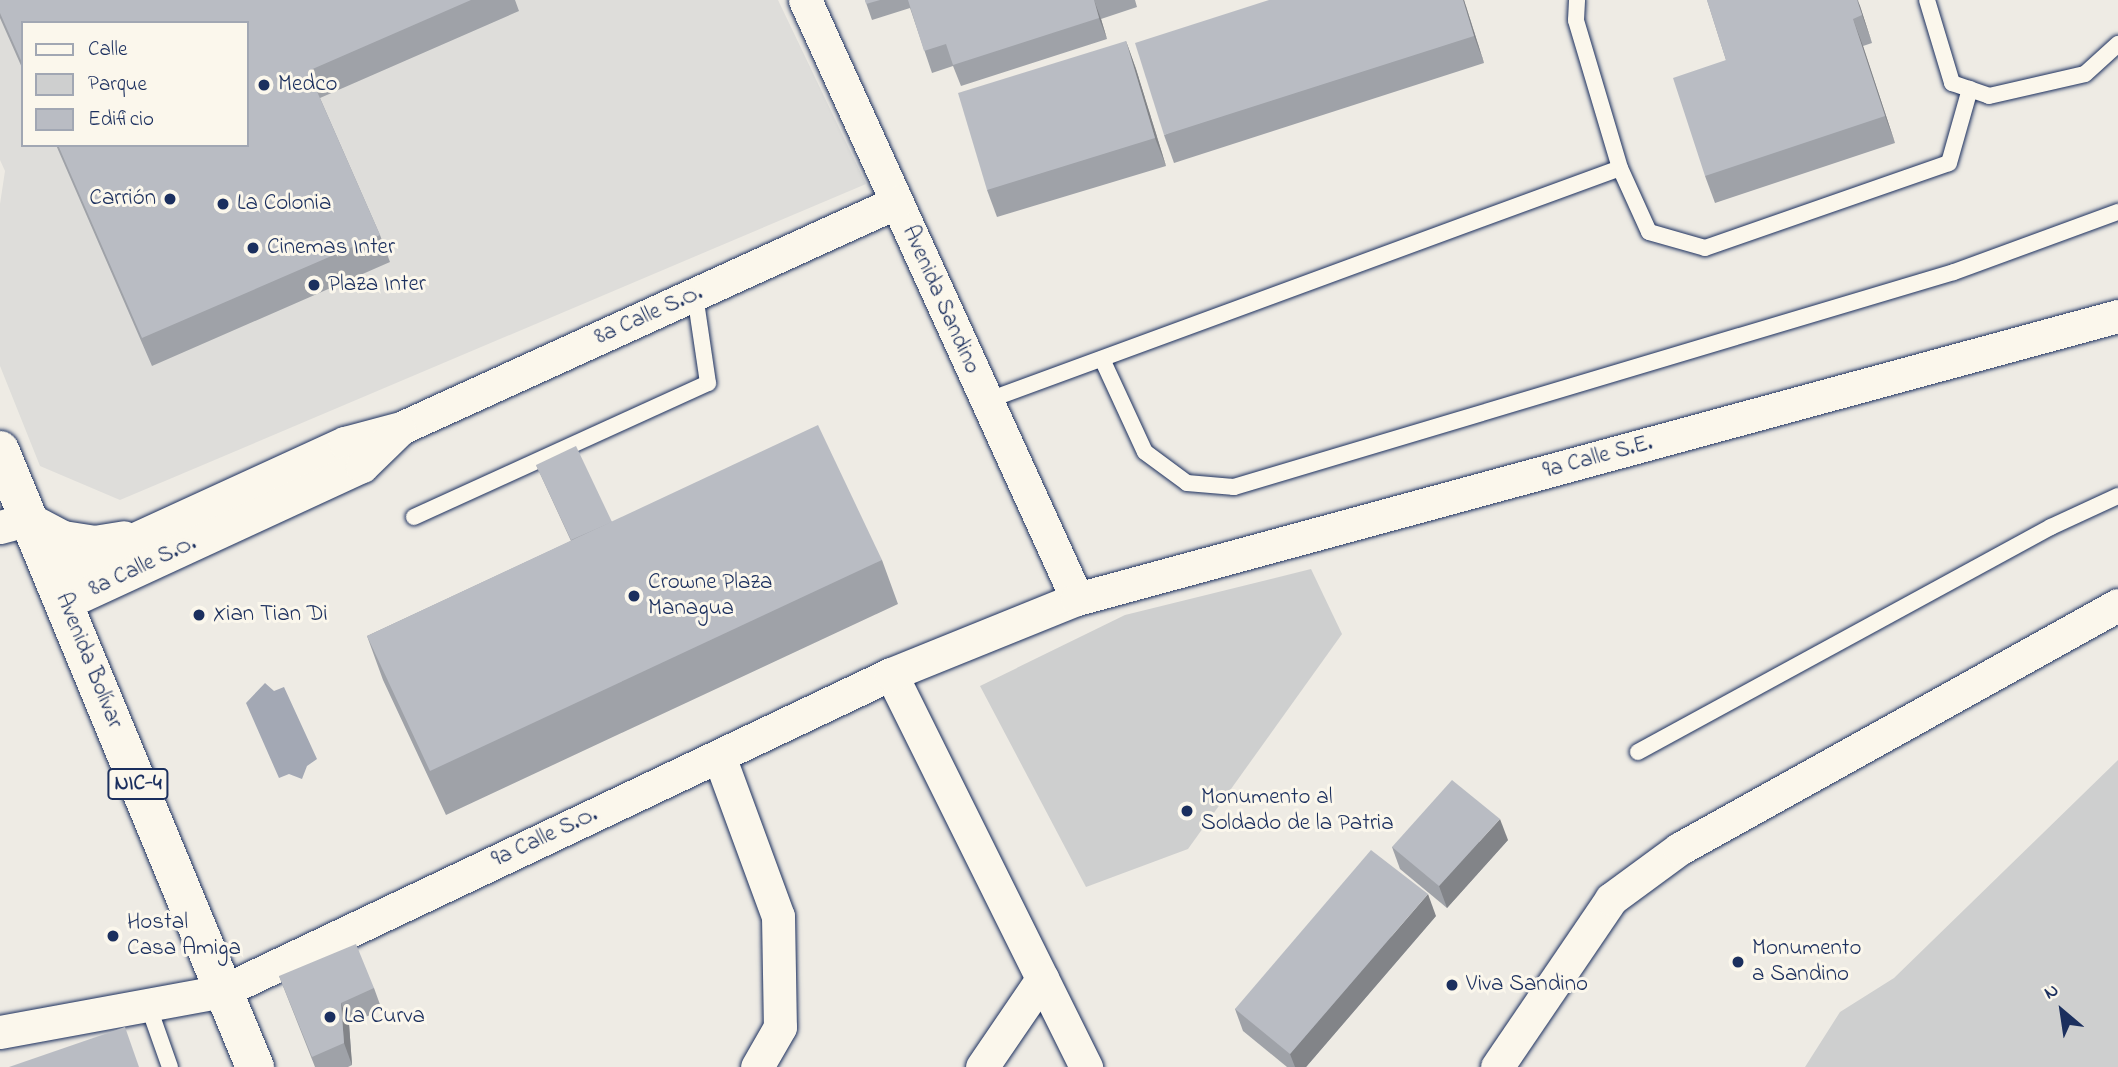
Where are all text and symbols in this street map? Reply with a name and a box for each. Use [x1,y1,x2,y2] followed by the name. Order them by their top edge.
[21,21,248,147] legend
[88,35,127,65] text: Calle
[88,70,147,100] text: Parque
[278,71,337,99] place label: Medco
[256,77,272,93] marker: Medco
[88,105,154,135] text: Edificio
[89,185,156,213] place label: Carrión
[237,190,331,218] place label: La Colonia
[162,191,178,207] marker: Carrión
[215,196,231,212] marker: La Colonia
[895,222,985,378] street label: Avenida Sandino
[267,234,395,262] place label: Cinemas Inter
[245,240,261,256] marker: Cinemas Inter
[328,271,426,299] place label: Plaza Inter
[306,277,322,293] marker: Plaza Inter
[591,280,707,352] street label: 8a Calle S.O.
[1540,430,1656,486] street label: 9a Calle S.E.
[85,530,201,604] street label: 8a Calle S.O.
[648,569,772,623] place label: Crowne Plaza Managua
[626,588,642,604] marker: Crowne Plaza Managua
[48,589,128,733] street label: Avenida Bolívar
[213,601,328,629] place label: Xian Tian Di
[191,607,207,623] marker: Xian Tian Di
[106,766,170,802] road number: NIC-4
[1201,784,1394,838] place label: Monumento al Soldado de la Patria
[488,802,602,874] street label: 9a Calle S.O.
[1179,803,1195,819] marker: Monumento al Soldado de la Patria
[127,909,241,963] place label: Hostal Casa Amiga
[105,928,121,944] marker: Hostal Casa Amiga
[1752,935,1862,989] place label: Monumento a Sandino
[1730,954,1746,970] marker: Monumento a Sandino
[1466,971,1588,999] place label: Viva Sandino
[2027,976,2097,1046] north arrow
[1444,977,1460,993] marker: Viva Sandino
[2039,977,2064,1007] text: N
[344,1003,425,1031] place label: La Curva
[322,1009,338,1025] marker: La Curva

